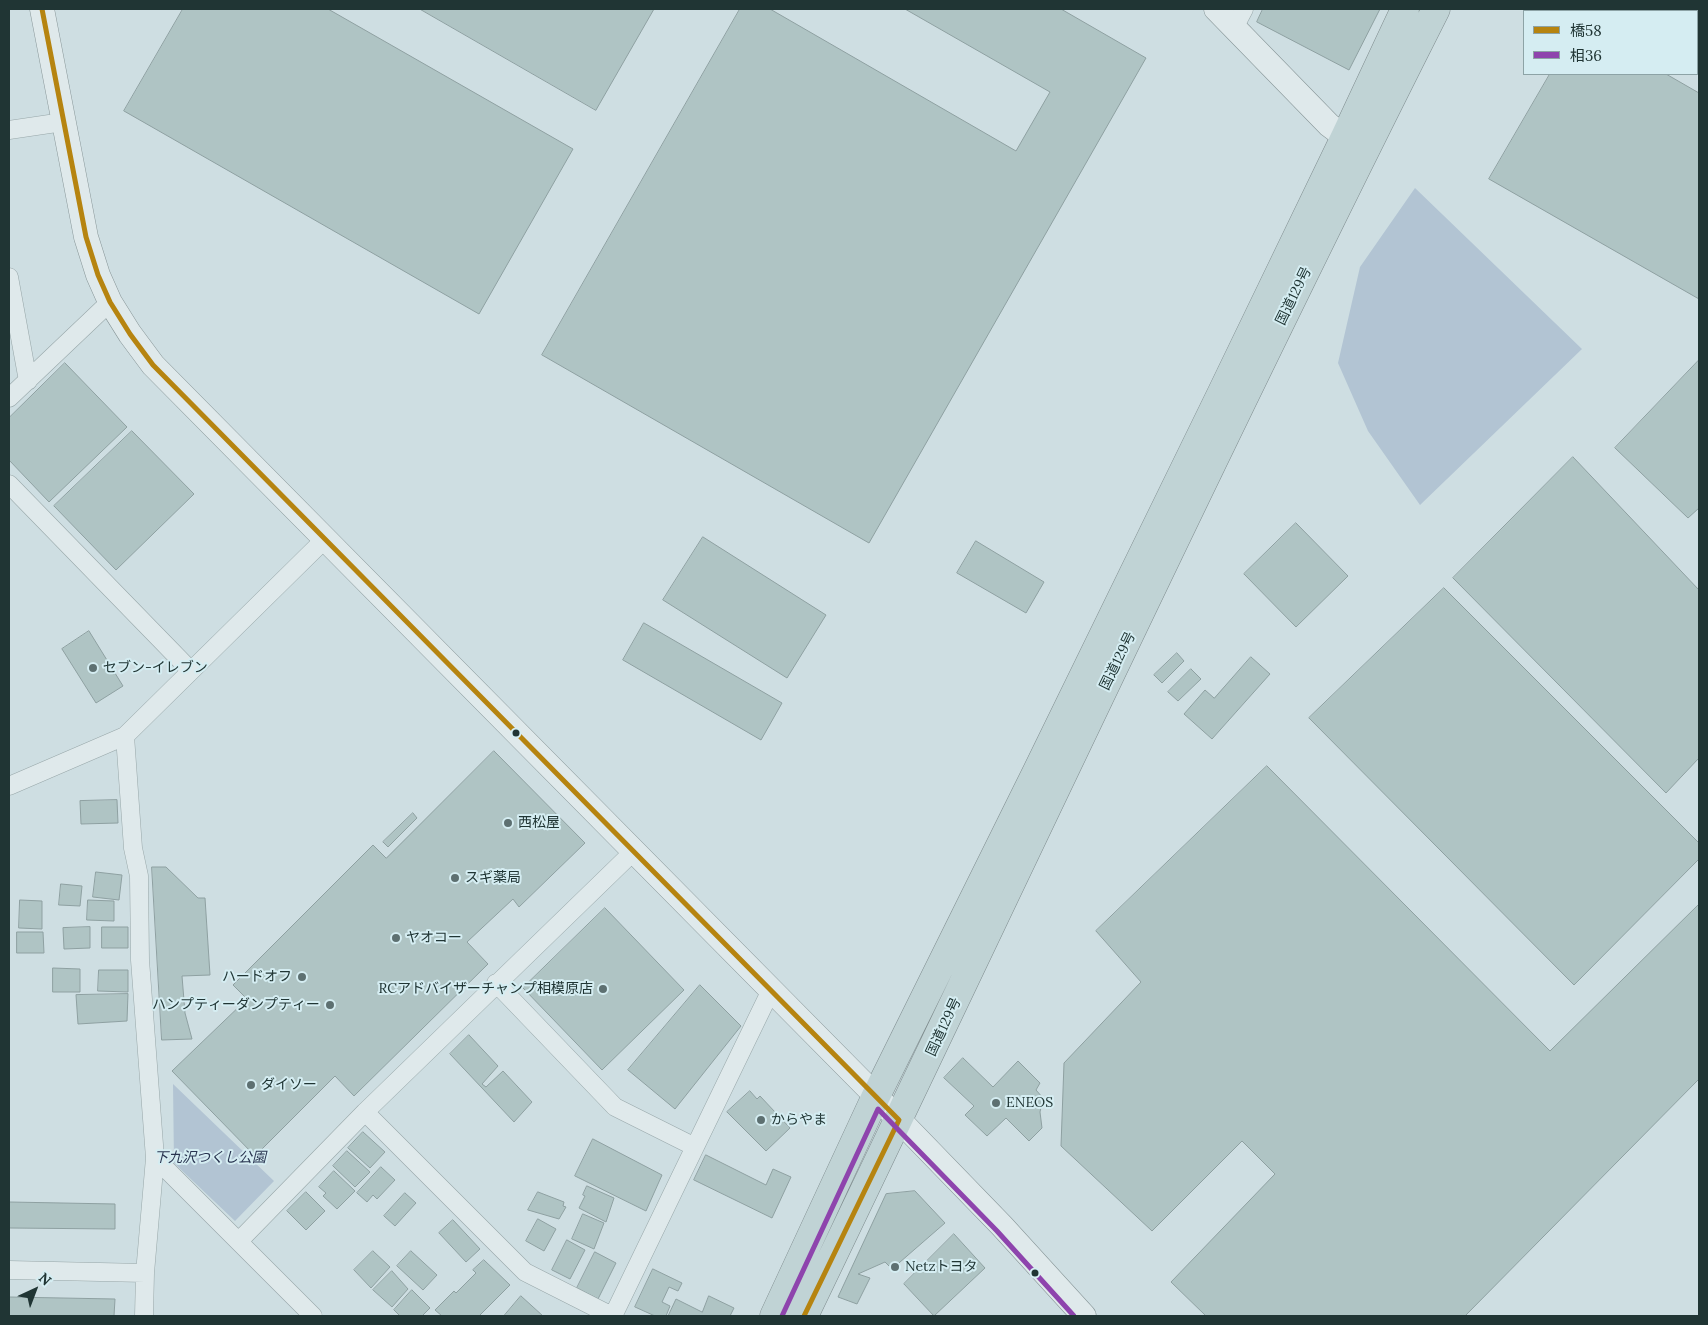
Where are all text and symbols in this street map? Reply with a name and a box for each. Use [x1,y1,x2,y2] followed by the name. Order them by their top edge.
[1523,10,1698,75] legend
[1570,21,1602,40] text: 橋58
[1570,46,1602,65] text: 相36
[1273,264,1315,328] street label: 国道129号
[1097,629,1139,693] street label: 国道129号
[103,660,208,676] place label: セブン-イレブン
[87,662,99,674] marker: セブン-イレブン
[511,728,521,738] unlabelled marker
[518,815,560,831] place label: 西松屋
[502,817,514,829] marker: 西松屋
[465,870,521,886] place label: スギ薬局
[449,872,461,884] marker: スギ薬局
[406,930,462,946] place label: ヤオコー
[390,932,402,944] marker: ヤオコー
[222,969,292,985] place label: ハードオフ
[296,971,308,983] marker: ハードオフ
[378,981,593,997] place label: RCアドバイザーチャンプ相模原店
[597,983,609,995] marker: RCアドバイザーチャンプ相模原店
[923,995,965,1059] street label: 国道129号
[152,997,320,1013] place label: ハンプティーダンプティー
[324,999,336,1011] marker: ハンプティーダンプティー
[261,1077,317,1093] place label: ダイソー
[245,1079,257,1091] marker: ダイソー
[1006,1095,1053,1111] place label: ENEOS
[990,1097,1002,1109] marker: ENEOS
[771,1112,827,1128] place label: からやま
[755,1114,767,1126] marker: からやま
[154,1150,266,1166] park label: 下九沢つくし公園
[905,1259,978,1275] place label: Netzトヨタ
[889,1261,901,1273] marker: Netzトヨタ
[10,1265,60,1315] north arrow
[1030,1268,1040,1278] unlabelled marker
[35,1269,55,1289] text: N

